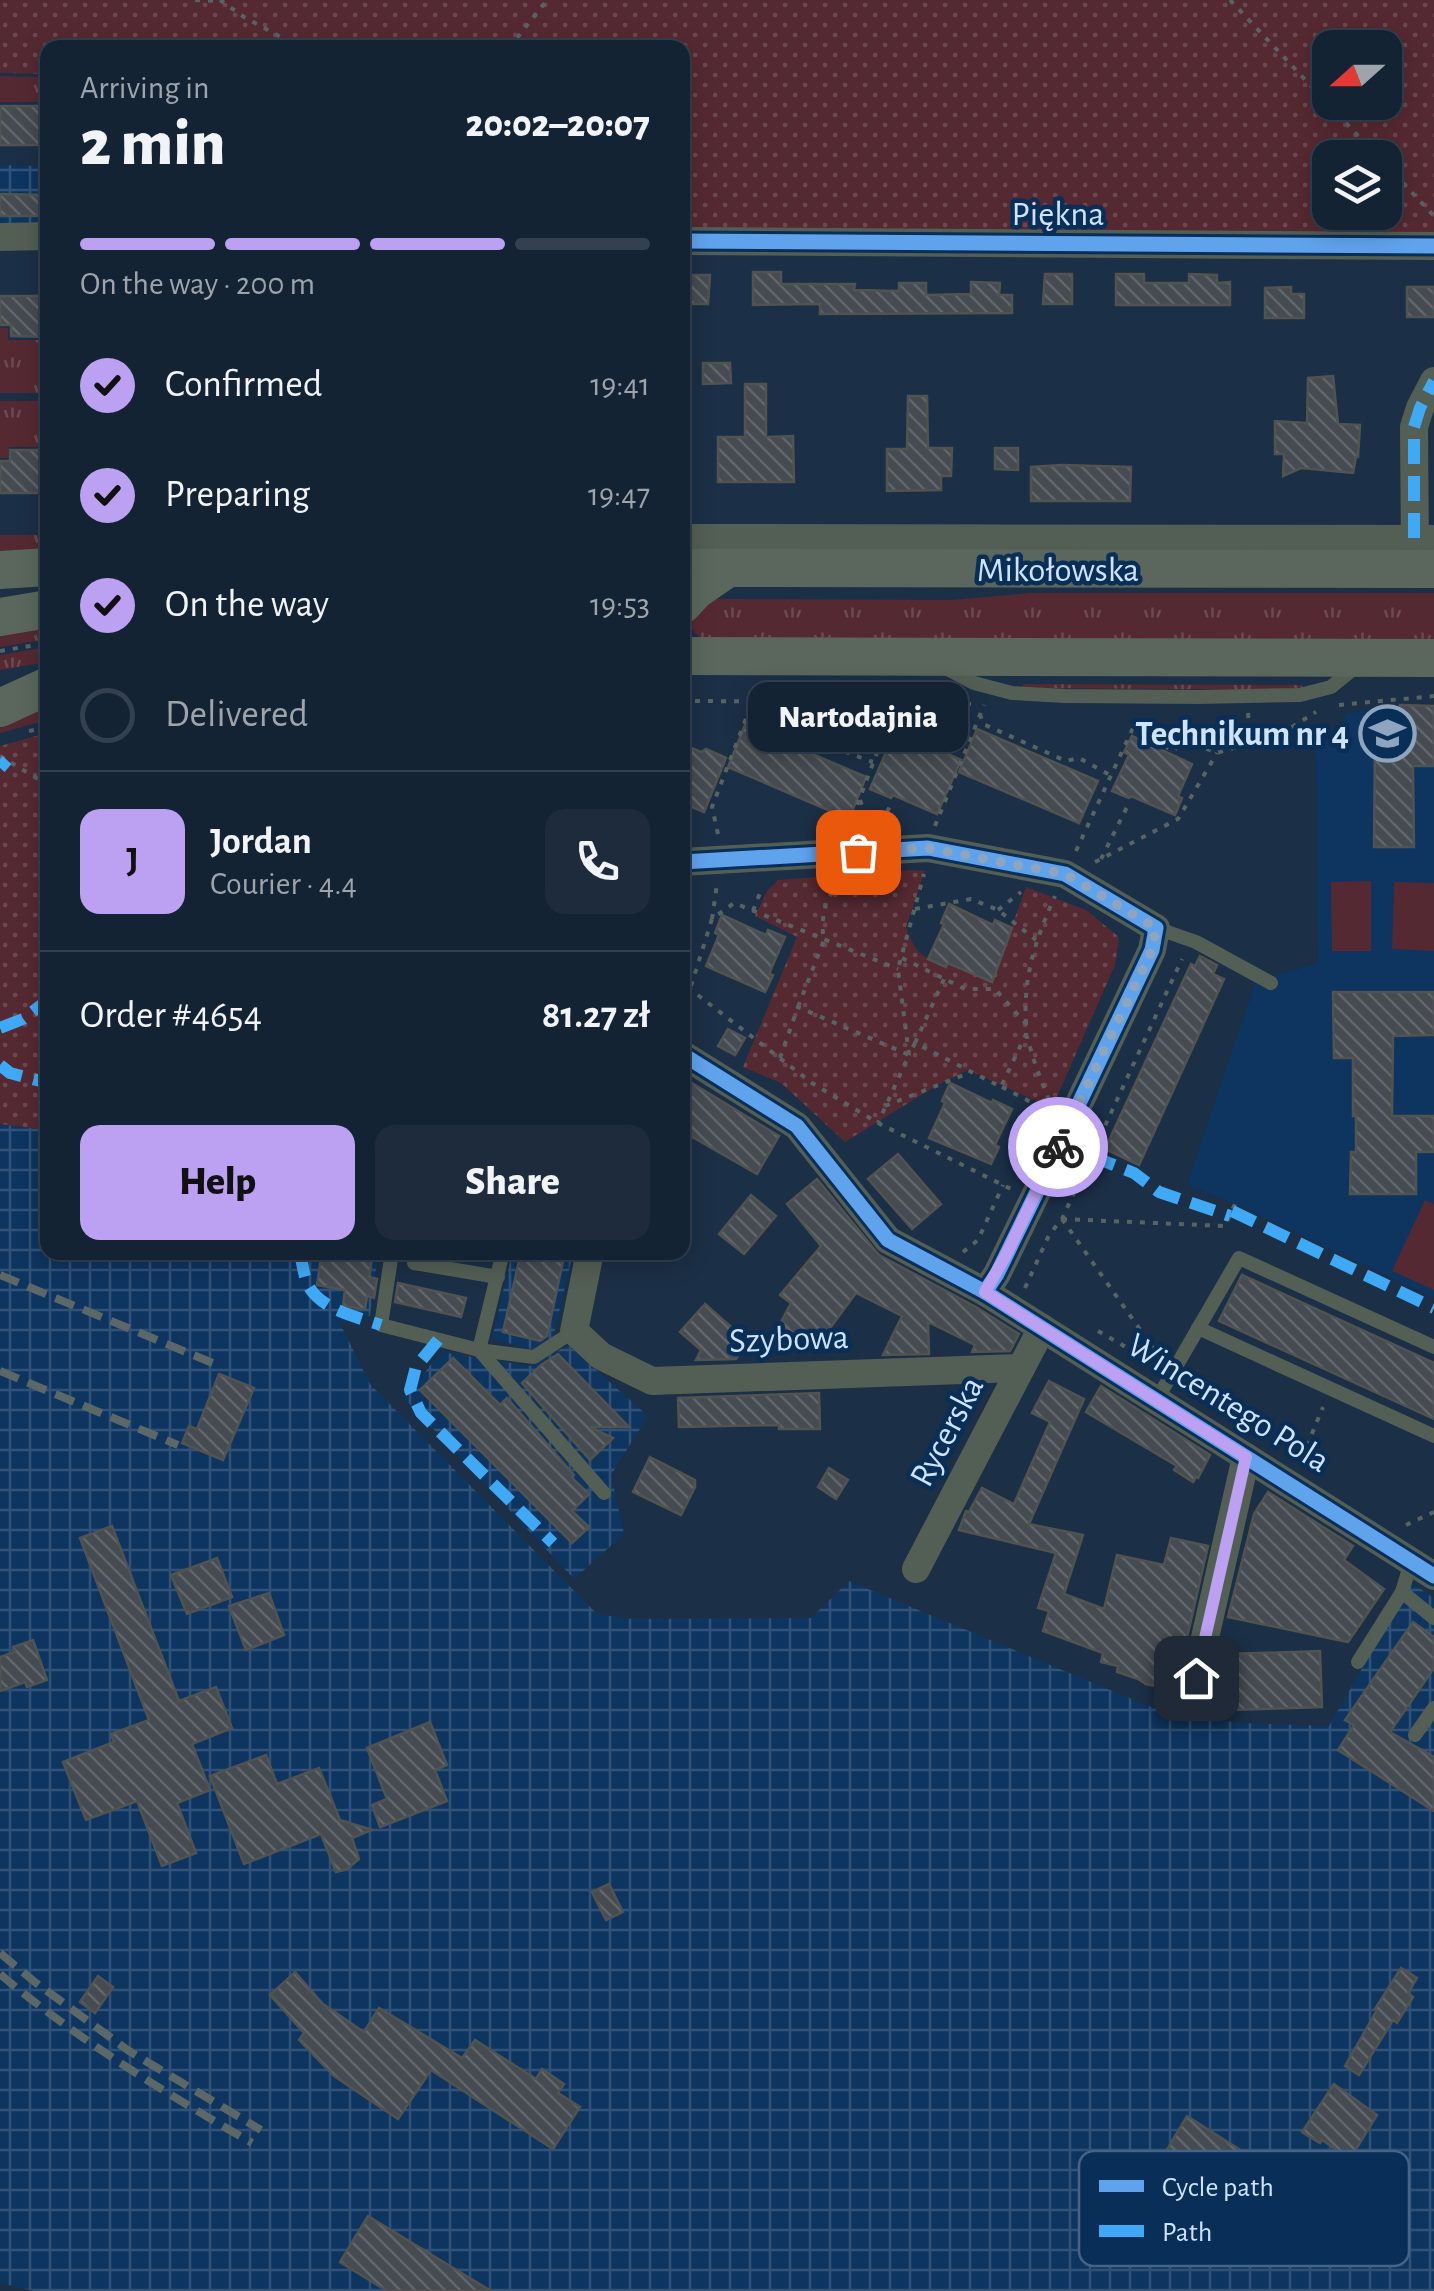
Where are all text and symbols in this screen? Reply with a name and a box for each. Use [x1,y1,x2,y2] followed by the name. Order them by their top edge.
[1312,30,1402,120] north arrow
[1312,30,1402,230] map controls
[80,72,209,104] text: Arriving in
[465,106,650,144] text: 20:02–20:07
[80,112,226,177] text: 2 min
[1312,140,1402,230] button: layers
[1012,197,1105,232] street label: Piękna
[80,268,315,300] text: On the way · 200 m
[80,358,135,413] icon: check
[165,366,322,404] text: Confirmed
[590,369,650,401] text: 19:41
[80,468,135,523] icon: check
[165,476,310,514] text: Preparing
[588,479,650,511] text: 19:47
[977,553,1139,588] street label: Mikołowska
[80,578,135,633] icon: check
[165,586,329,624] text: On the way
[590,589,650,621] text: 19:53
[748,682,968,752] callout: Nartodajnia
[165,696,308,734] text: Delivered
[778,701,938,733] text: Nartodajnia
[1358,703,1418,763] school or university icon: Technikum nr 4
[1135,717,1349,752] place label: Technikum nr 4
[545,809,650,914] button: phone
[816,810,901,895] pin
[210,823,312,861] text: Jordan
[831,825,886,880] icon: bag
[126,842,139,880] text: J
[210,868,357,900] text: Courier · 4.4
[80,997,262,1035] text: Order #4654
[542,997,650,1035] text: 81.27 zł
[1008,1097,1108,1197] courier
[1031,1120,1086,1175] icon: bike
[80,1125,355,1240] button: Help
[375,1125,650,1240] button: Share
[729,1320,850,1359] street label: Szybowa
[1121,1327,1335,1479] street label: Wincentego Pola
[904,1371,991,1492] street label: Rycerska
[1154,1636,1239,1721] pin
[1169,1651,1224,1706] icon: home
[1079,2151,1409,2266] legend
[1162,2174,1274,2202] text: Cycle path
[1162,2219,1212,2247] text: Path

